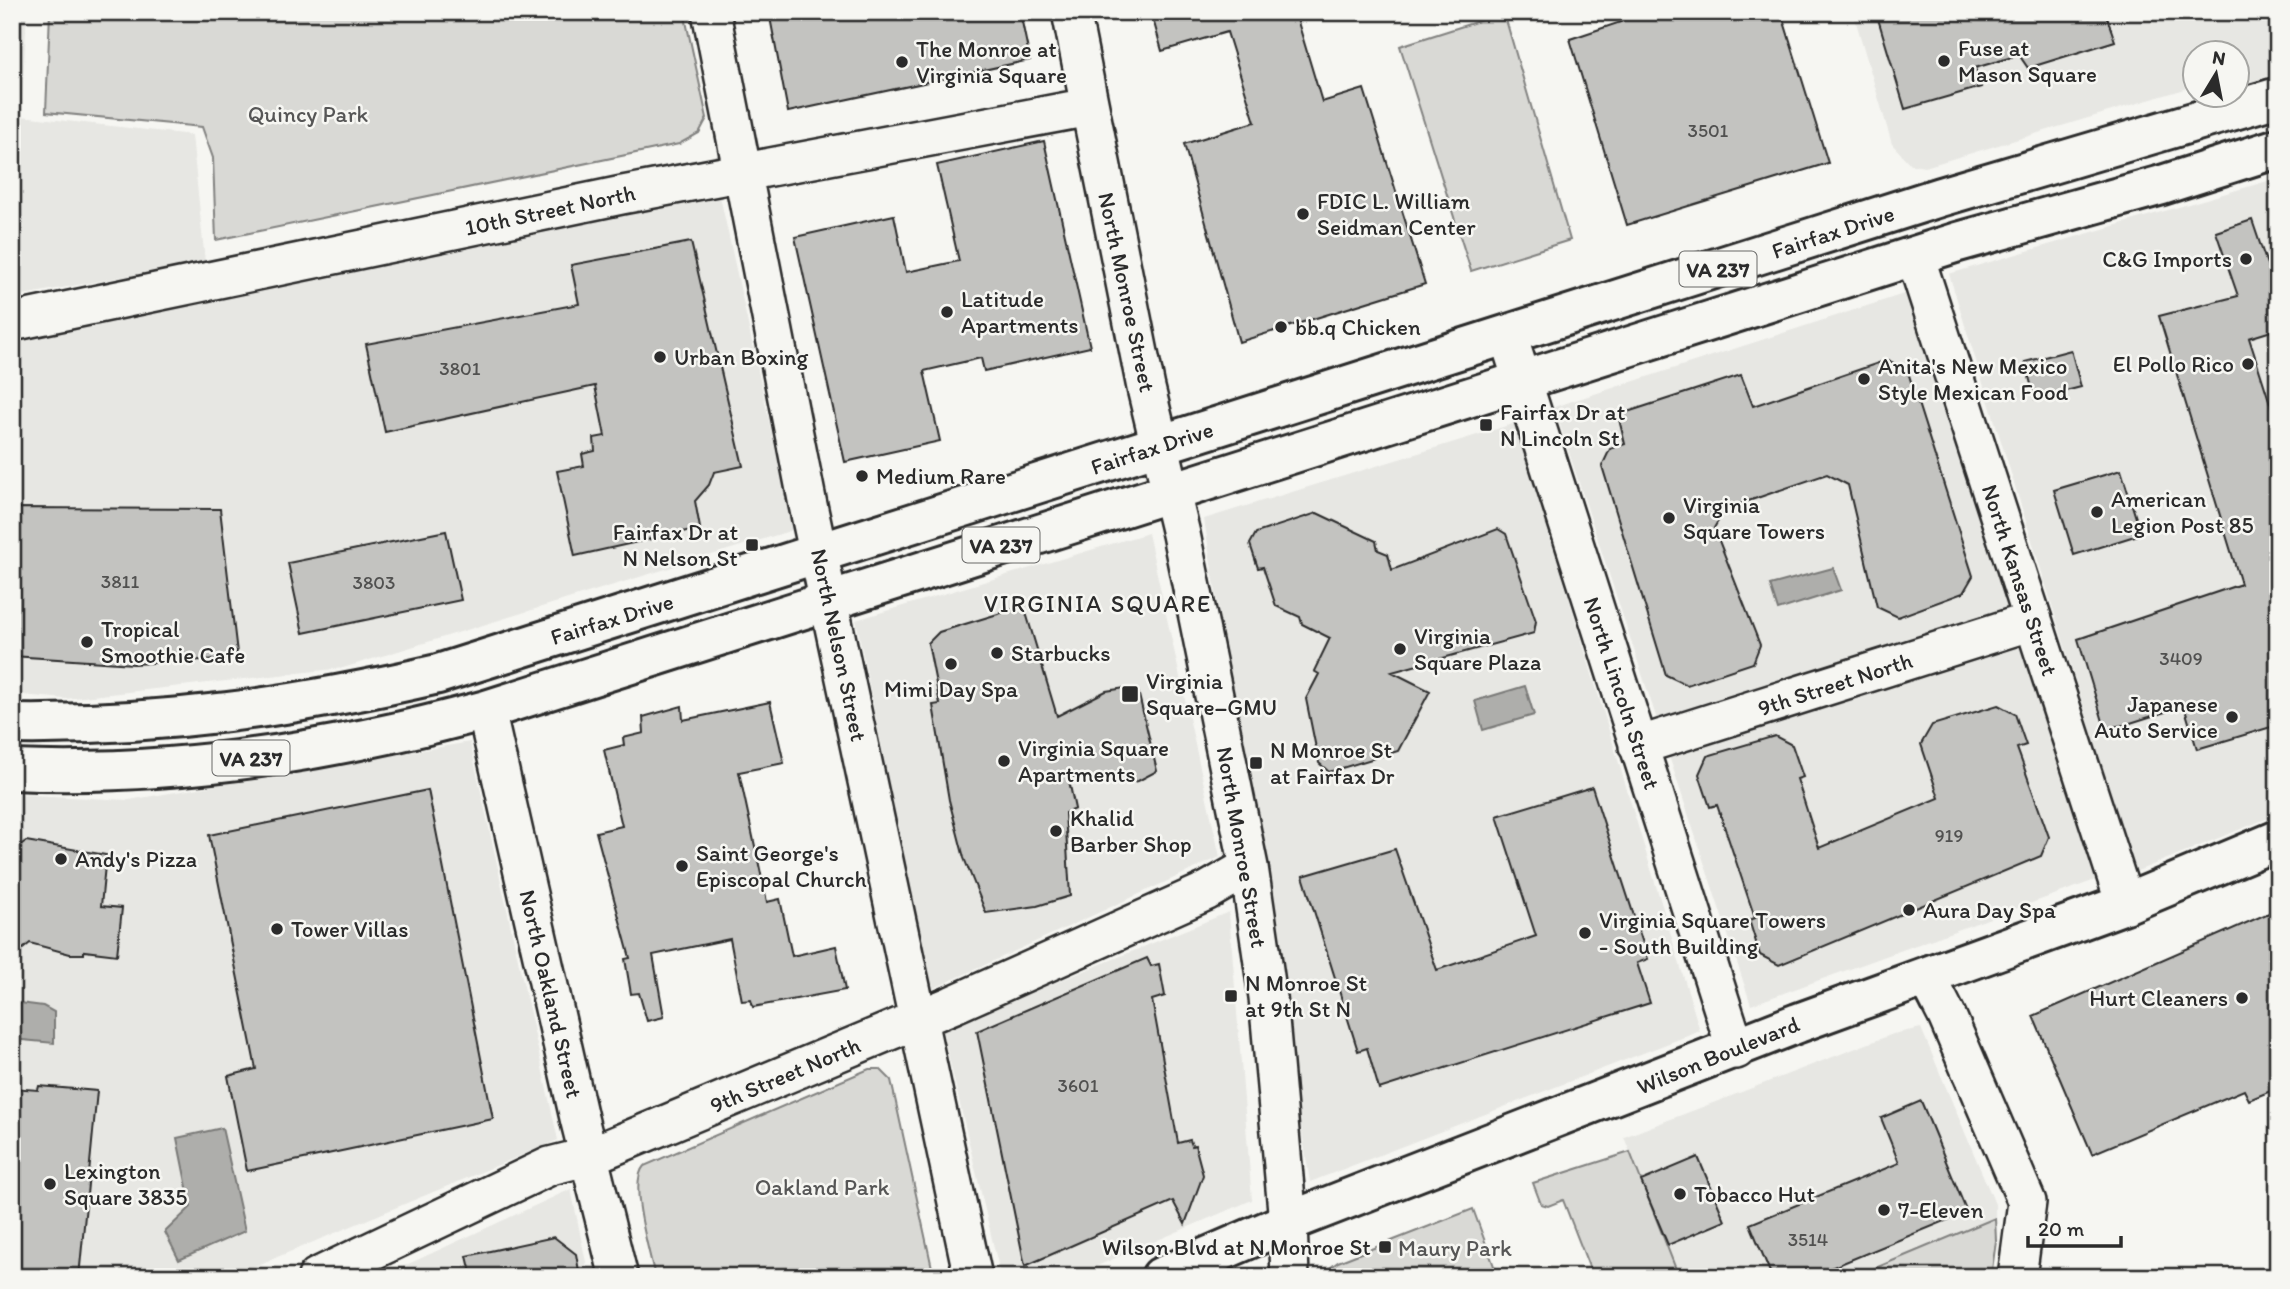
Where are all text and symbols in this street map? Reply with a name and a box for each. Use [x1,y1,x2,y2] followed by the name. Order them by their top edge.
[1958,34,2097,88] place label: Fuse at Mason Square
[916,35,1067,89] place label: The Monroe at Virginia Square
[2182,38,2252,108] north arrow
[2211,45,2227,70] text: N
[1936,53,1952,69] marker: Fuse at Mason Square
[894,54,910,70] marker: The Monroe at Virginia Square
[248,100,369,128] park label: Quincy Park
[1688,119,1729,142] house number: 3501
[462,178,638,242] street label: 10th Street North
[1317,187,1476,241] place label: FDIC L. William Seidman Center
[1092,190,1162,395] street label: North Monroe Street
[1768,199,1898,265] street label: Fairfax Drive
[1295,206,1311,222] marker: FDIC L. William Seidman Center
[2102,245,2232,273] place label: C&G Imports
[2238,251,2254,267] marker: C&G Imports
[1680,252,1756,286] road number: VA 237
[961,285,1079,339] place label: Latitude Apartments
[939,304,955,320] marker: Latitude Apartments
[1295,313,1421,341] place label: bb.q Chicken
[1273,319,1289,335] marker: bb.q Chicken
[674,343,809,371] place label: Urban Boxing
[652,349,668,365] marker: Urban Boxing
[2113,350,2234,378] place label: El Pollo Rico
[1878,352,2069,406] place label: Anita's New Mexico Style Mexican Food
[2240,356,2256,372] marker: El Pollo Rico
[439,357,481,380] house number: 3801
[1856,371,1872,387] marker: Anita's New Mexico Style Mexican Food
[1500,398,1626,452] place label: Fairfax Dr at N Lincoln St
[1087,415,1217,481] street label: Fairfax Drive
[1478,417,1494,433] marker: Fairfax Dr at N Lincoln St
[876,462,1006,490] place label: Medium Rare
[854,468,870,484] marker: Medium Rare
[1976,481,2064,680] street label: North Kansas Street
[2111,485,2253,539] place label: American Legion Post 85
[1683,491,1825,545] place label: Virginia Square Towers
[2089,504,2105,520] marker: American Legion Post 85
[1661,510,1677,526] marker: Virginia Square Towers
[613,518,738,572] place label: Fairfax Dr at N Nelson St
[962,528,1040,562] road number: VA 237
[744,537,760,553] marker: Fairfax Dr at N Nelson St
[805,546,873,744] street label: North Nelson Street
[101,570,139,593] house number: 3811
[353,571,395,594] house number: 3803
[547,587,677,651] street label: Fairfax Drive
[984,589,1212,618] district label: VIRGINIA SQUARE
[1578,593,1666,793] street label: North Lincoln Street
[101,615,245,669] place label: Tropical Smoothie Cafe
[1414,622,1541,676] place label: Virginia Square Plaza
[79,634,95,650] marker: Tropical Smoothie Cafe
[1011,639,1111,667] place label: Starbucks
[1392,641,1408,657] marker: Virginia Square Plaza
[989,645,1005,661] marker: Starbucks
[1754,646,1916,722] street label: 9th Street North
[2159,647,2203,670] house number: 3409
[943,656,959,672] marker: Mimi Day Spa
[1146,667,1277,721] place label: Virginia Square–GMU
[884,675,1018,703] place label: Mimi Day Spa
[1120,684,1140,704] marker: Virginia Square–GMU
[2094,690,2218,744] place label: Japanese Auto Service
[2224,709,2240,725] marker: Japanese Auto Service
[1018,734,1169,788] place label: Virginia Square Apartments
[1270,736,1395,790] place label: N Monroe St at Fairfax Dr
[212,740,290,776] road number: VA 237
[1211,744,1274,950] street label: North Monroe Street
[996,753,1012,769] marker: Virginia Square Apartments
[1248,755,1264,771] marker: N Monroe St at Fairfax Dr
[1070,804,1192,858] place label: Khalid Barber Shop
[1048,823,1064,839] marker: Khalid Barber Shop
[1935,824,1963,847] house number: 919
[696,839,867,893] place label: Saint George's Episcopal Church
[75,845,197,873] place label: Andy's Pizza
[53,851,69,867] marker: Andy's Pizza
[674,858,690,874] marker: Saint George's Episcopal Church
[513,887,589,1101] street label: North Oakland Street
[1923,896,2056,924] place label: Aura Day Spa
[1901,902,1917,918] marker: Aura Day Spa
[1599,906,1826,960] place label: Virginia Square Towers - South Building
[291,915,408,943] place label: Tower Villas
[269,921,285,937] marker: Tower Villas
[1577,925,1593,941] marker: Virginia Square Towers - South Building
[1245,969,1368,1023] place label: N Monroe St at 9th St N
[2089,984,2228,1012] place label: Hurt Cleaners
[1223,988,1239,1004] marker: N Monroe St at 9th St N
[2234,990,2250,1006] marker: Hurt Cleaners
[1632,1009,1804,1100] street label: Wilson Boulevard
[706,1031,865,1119] street label: 9th Street North
[1058,1074,1099,1097] house number: 3601
[64,1157,187,1211] place label: Lexington Square 3835
[755,1173,889,1201] park label: Oakland Park
[42,1176,58,1192] marker: Lexington Square 3835
[1694,1180,1815,1208] place label: Tobacco Hut
[1672,1186,1688,1202] marker: Tobacco Hut
[1898,1196,1983,1224] place label: 7-Eleven
[1876,1202,1892,1218] marker: 7-Eleven
[2028,1205,2120,1249] scale bar
[2038,1216,2085,1241] text: 20 m
[1788,1228,1828,1251] house number: 3514
[1102,1233,1371,1261] place label: Wilson Blvd at N Monroe St
[1398,1234,1512,1262] park label: Maury Park
[1377,1239,1393,1255] marker: Wilson Blvd at N Monroe St

